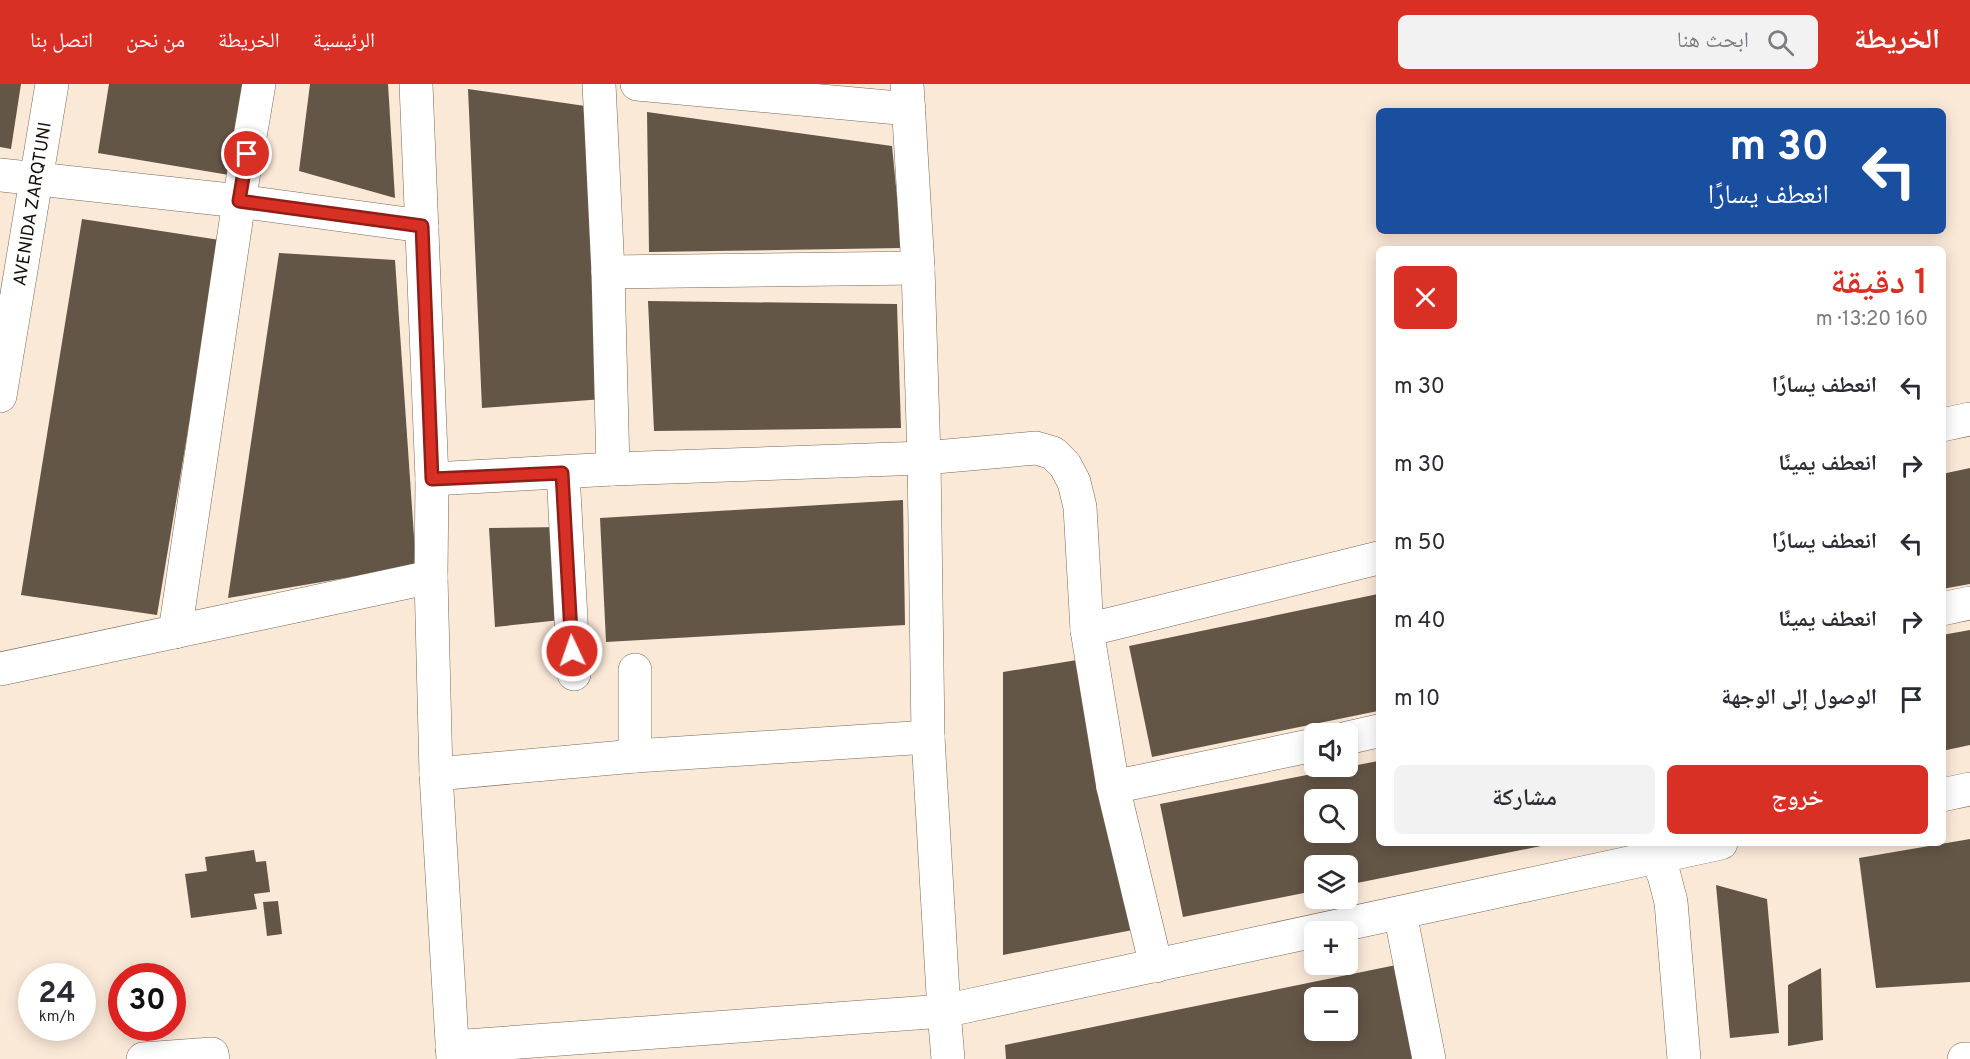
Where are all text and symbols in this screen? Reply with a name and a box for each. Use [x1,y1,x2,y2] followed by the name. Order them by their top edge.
[1398,15,1818,69] search box
[1854,23,1940,59] text: الخريطة
[1764,26,1797,59] icon: search
[30,28,93,55] text: اتصل بنا
[126,28,185,55] text: من نحن
[218,28,280,55] text: الخريطة
[313,28,375,55] text: الرئيسية
[1677,28,1749,55] text: ابحث هنا
[9,121,58,288] street label: AVENIDA ZARQTUNI
[1730,122,1829,175] text: 30 m
[221,128,272,179] pin
[1850,132,1928,210] icon: left
[230,137,263,170] icon: arrive
[1708,179,1829,213] text: انعطف يسارًا
[1830,261,1928,307] text: 1 دقيقة
[1394,266,1457,329] button: close
[1816,307,1928,333] text: 160 m · 13:20
[1895,371,1928,404] icon: left
[1772,373,1877,400] text: انعطف يسارًا
[1394,374,1445,401] text: 30 m
[1895,449,1928,482] icon: right
[1778,451,1877,478] text: انعطف يمينًا
[1394,452,1445,479] text: 30 m
[1895,527,1928,560] icon: left
[1772,529,1877,556] text: انعطف يسارًا
[1394,530,1446,557] text: 50 m
[1895,605,1928,638] icon: right
[1778,607,1877,634] text: انعطف يمينًا
[1394,608,1446,635] text: 40 m
[540,619,604,683] position arrow
[1895,683,1928,716] icon: arrive
[1721,685,1877,712] text: الوصول إلى الوجهة
[1394,686,1440,713] text: 10 m
[1304,723,1358,1041] map controls
[1304,723,1358,777] button: sound
[1394,765,1655,834] button: مشاركة
[1667,765,1928,834] button: خروج
[1304,789,1358,843] button: search
[1304,855,1358,909] button: layers
[1304,921,1358,975] button: +
[108,963,186,1041] speed limit sign: 30
[38,976,76,1013] text: 24
[1304,987,1358,1041] button: −
[39,1008,75,1027] text: km/h

